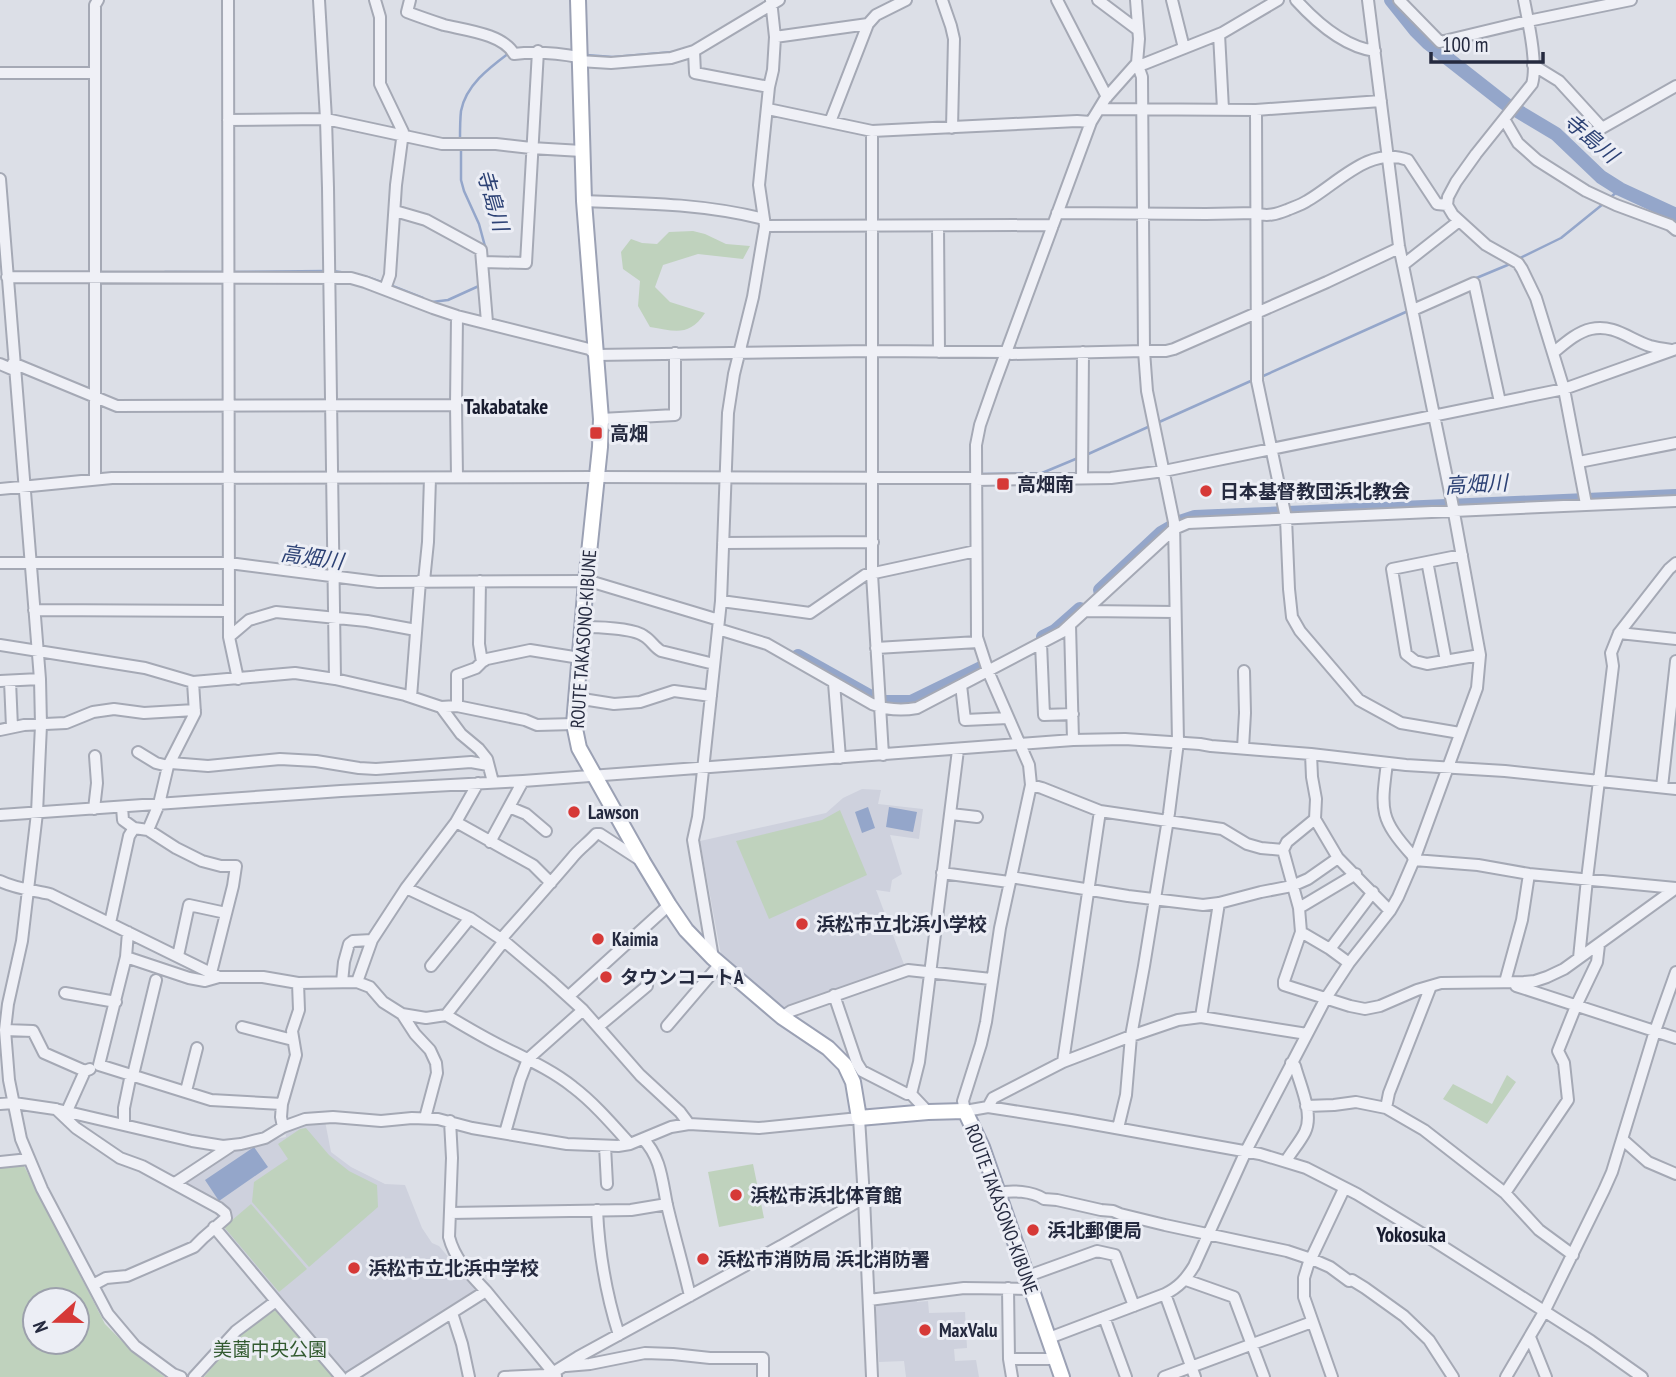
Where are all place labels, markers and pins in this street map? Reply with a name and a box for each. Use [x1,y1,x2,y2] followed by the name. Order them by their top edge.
[610,421,648,445] place label: 高畑
[588,425,604,441] marker: 高畑
[1017,472,1074,496] place label: 高畑南
[995,476,1011,492] marker: 高畑南
[1220,479,1410,503] place label: 日本基督教団浜北教会
[1198,483,1214,499] marker: 日本基督教団浜北教会
[588,800,639,824] place label: Lawson
[566,804,582,820] marker: Lawson
[816,912,987,936] place label: 浜松市立北浜小学校
[794,916,810,932] marker: 浜松市立北浜小学校
[612,927,659,951] place label: Kaimia
[590,931,606,947] marker: Kaimia
[620,965,744,989] place label: タウンコートA
[598,969,614,985] marker: タウンコートA
[750,1183,902,1207] place label: 浜松市浜北体育館
[728,1187,744,1203] marker: 浜松市浜北体育館
[1047,1218,1142,1242] place label: 浜北郵便局
[1025,1222,1041,1238] marker: 浜北郵便局
[717,1247,930,1271] place label: 浜松市消防局 浜北消防署
[695,1251,711,1267] marker: 浜松市消防局 浜北消防署
[368,1256,539,1280] place label: 浜松市立北浜中学校
[346,1260,362,1276] marker: 浜松市立北浜中学校
[939,1318,997,1342] place label: MaxValu
[917,1322,933,1338] marker: MaxValu

